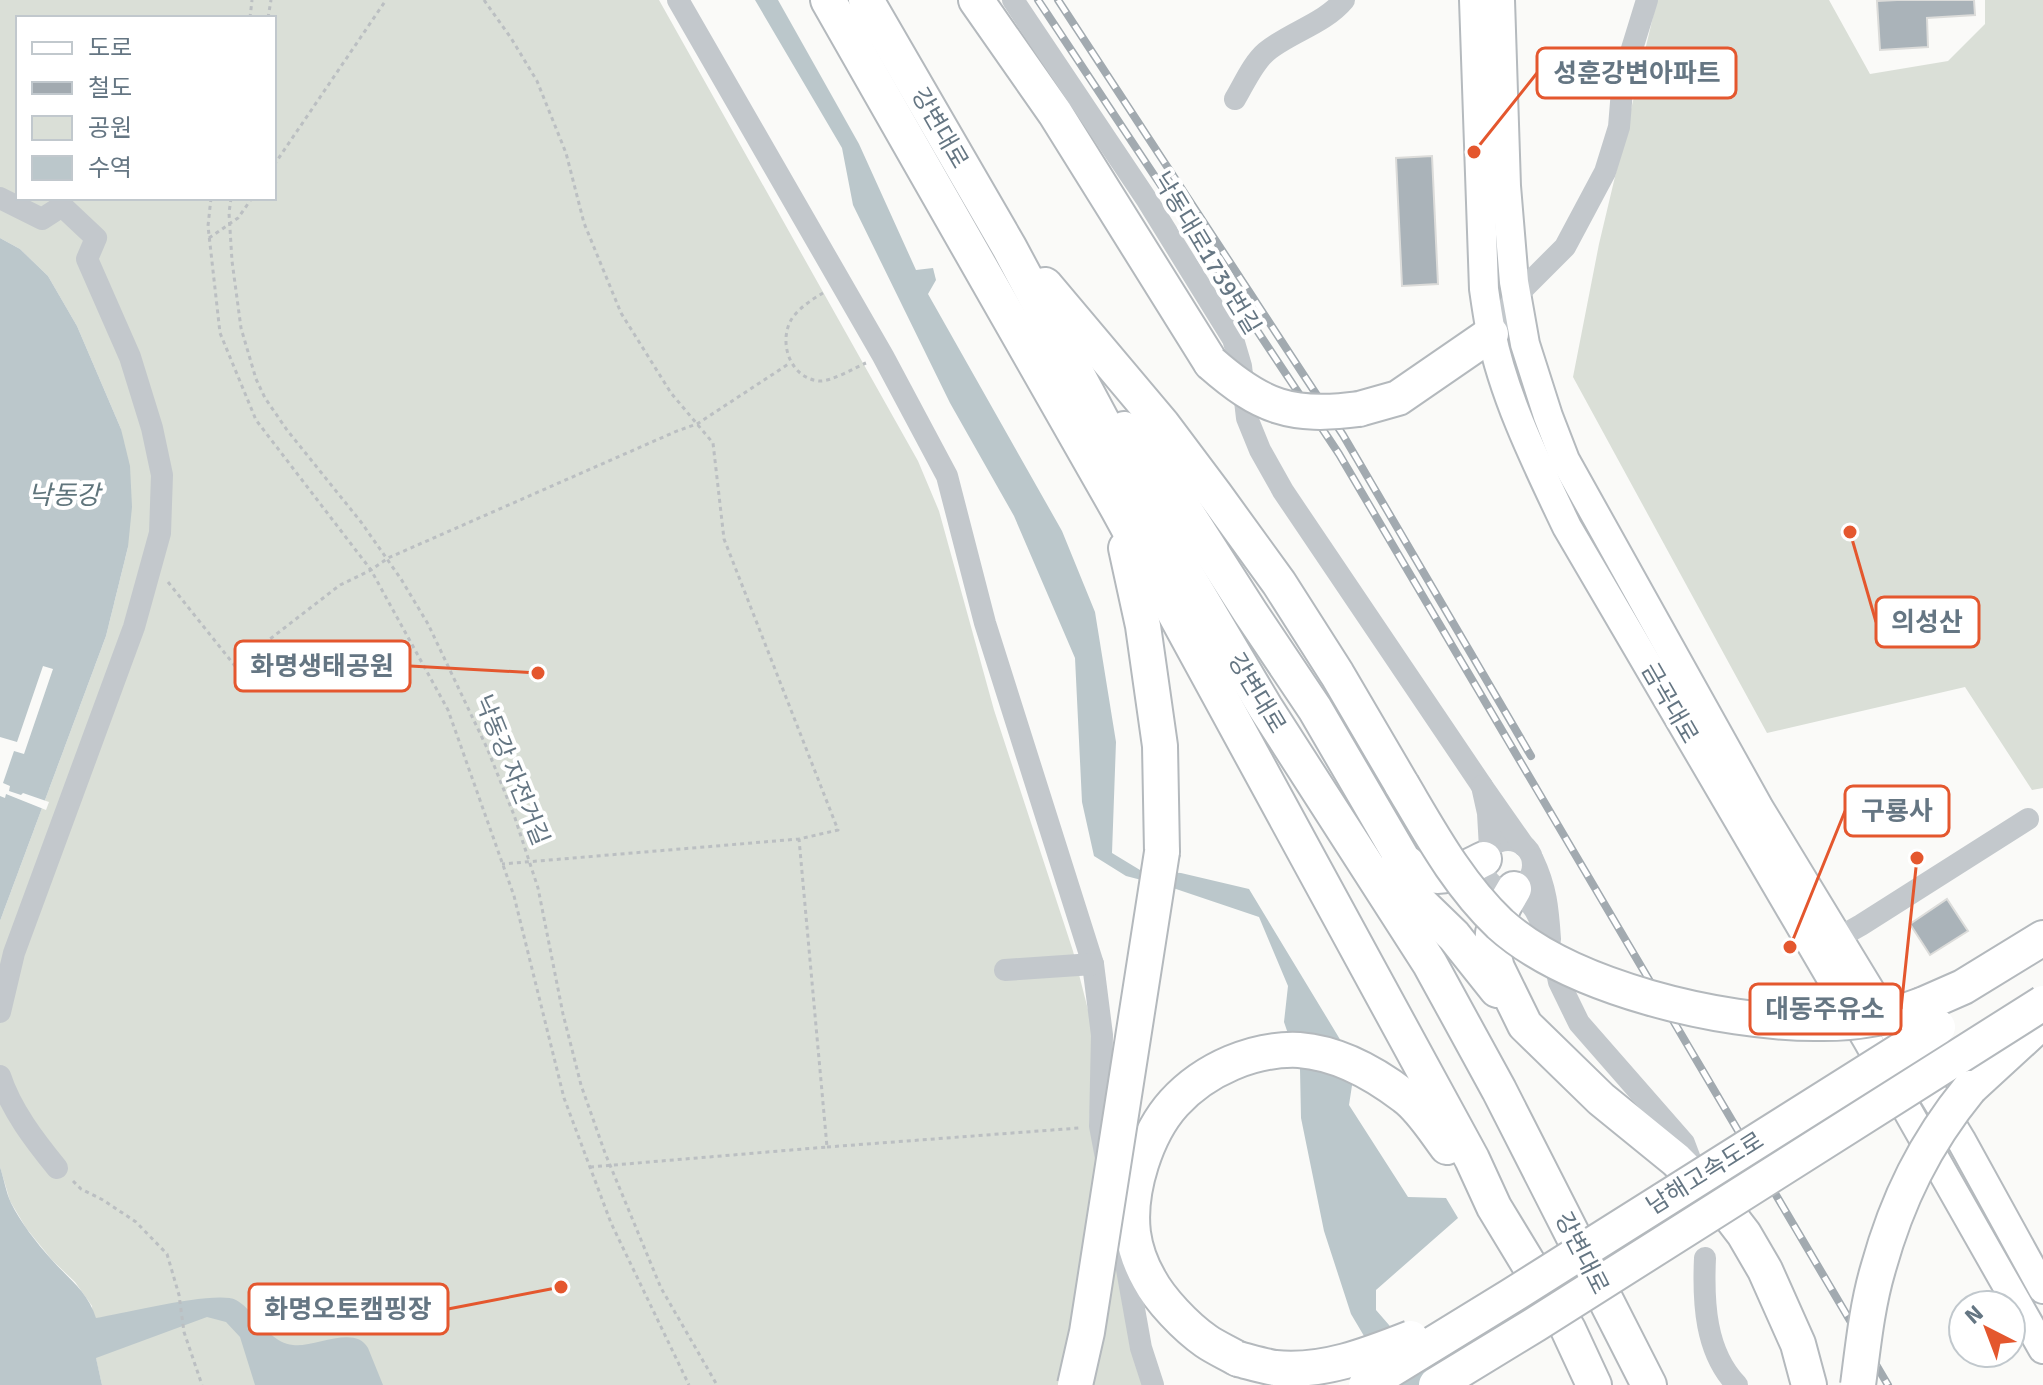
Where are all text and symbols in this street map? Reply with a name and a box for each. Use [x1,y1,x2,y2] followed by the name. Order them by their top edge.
[16,16,276,200] legend
[88,33,132,63] text: 도로
[1537,48,1736,98] callout: 성훈강변아파트
[1553,58,1721,90] text: 성훈강변아파트
[88,73,132,103] text: 철도
[905,82,975,174] street label: 강변대로
[88,113,132,143] text: 공원
[88,153,132,183] text: 수역
[1147,166,1267,340] street label: 낙동대로1739번길
[28,480,103,512] water label: 낙동강
[1876,597,1979,647] callout: 의성산
[1891,607,1963,639] text: 의성산
[235,641,410,691] callout: 화명생태공원
[1221,647,1293,739] street label: 강변대로
[250,651,394,683] text: 화명생태공원
[1635,657,1705,749] street label: 금곡대로
[468,690,556,850] street label: 낙동강 자전거길
[1845,786,1949,836] callout: 구룡사
[1861,796,1933,828] text: 구룡사
[1750,984,1901,1034] callout: 대동주유소
[1765,994,1885,1026] text: 대동주유소
[1641,1125,1769,1221] street label: 남해고속도로
[1549,1207,1615,1299] street label: 강변대로
[249,1284,448,1334] callout: 화명오토캠핑장
[1947,1289,2027,1369] north arrow
[264,1294,432,1326] text: 화명오토캠핑장
[1959,1299,1989,1330] text: N

